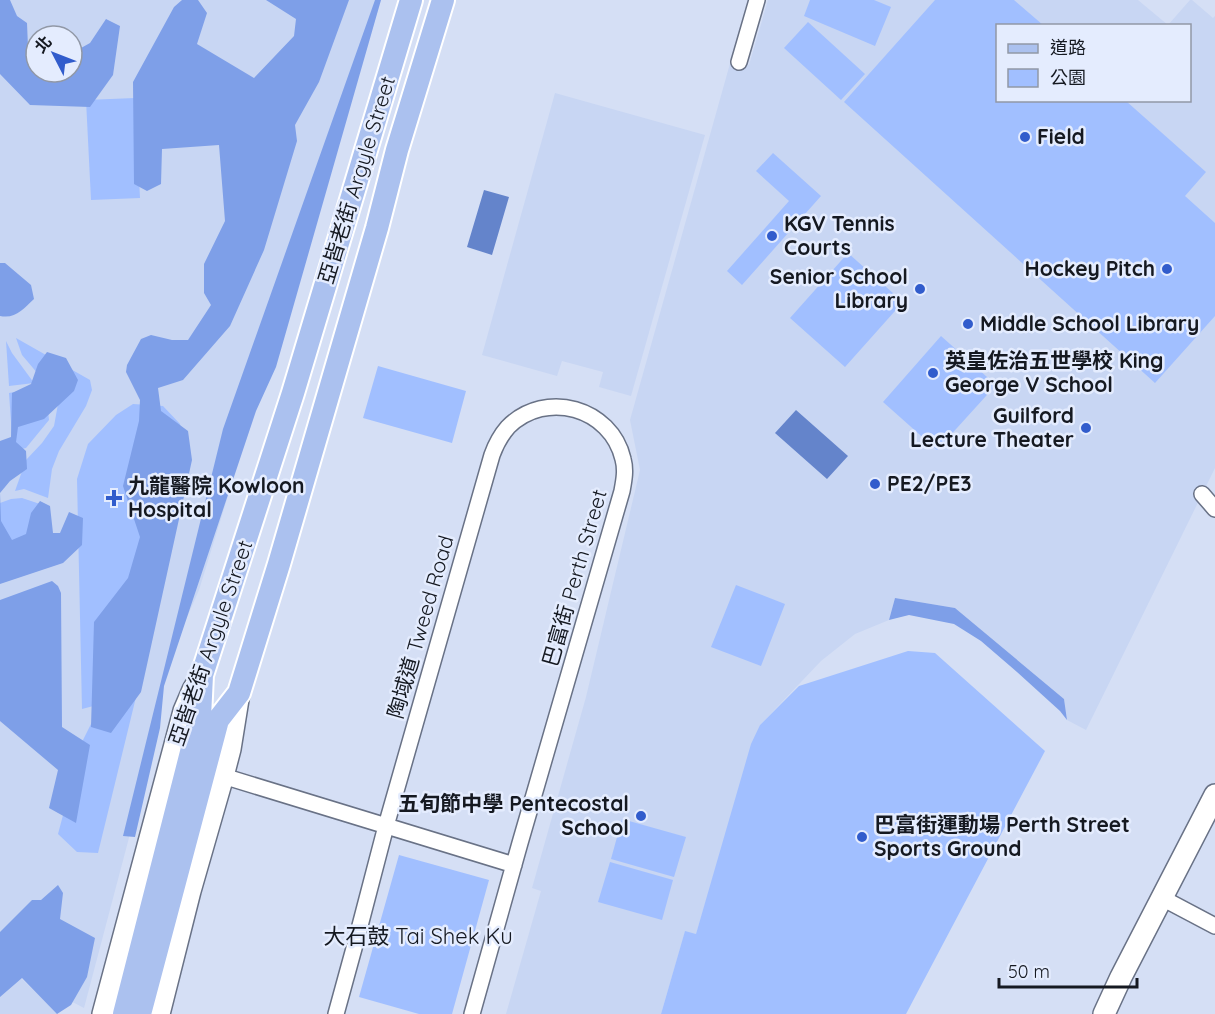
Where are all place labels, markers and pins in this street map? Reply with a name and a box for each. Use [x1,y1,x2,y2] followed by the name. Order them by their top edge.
[1037,123,1085,149] place label: Field
[1018,130,1032,144] marker: Field
[784,210,895,260] place label: KGV Tennis Courts
[765,229,779,243] marker: KGV Tennis Courts
[1025,255,1155,281] place label: Hockey Pitch
[1160,262,1174,276] marker: Hockey Pitch
[770,263,908,313] place label: Senior School Library
[913,282,927,296] marker: Senior School Library
[980,310,1199,336] place label: Middle School Library
[961,317,975,331] marker: Middle School Library
[945,347,1164,397] place label: 英皇佐治五世學校 King George V School
[926,366,940,380] marker: 英皇佐治五世學校 King George V School
[910,402,1074,452] place label: Guilford Lecture Theater
[1079,421,1093,435] marker: Guilford Lecture Theater
[887,470,972,496] place label: PE2/PE3
[128,472,305,522] place label: 九龍醫院 Kowloon Hospital
[868,477,882,491] marker: PE2/PE3
[105,489,123,507] marker: 九龍醫院 Kowloon Hospital
[398,790,629,840] place label: 五旬節中學 Pentecostal School
[634,809,648,823] marker: 五旬節中學 Pentecostal School
[874,811,1130,861] place label: 巴富街運動場 Perth Street Sports Ground
[855,830,869,844] marker: 巴富街運動場 Perth Street Sports Ground

